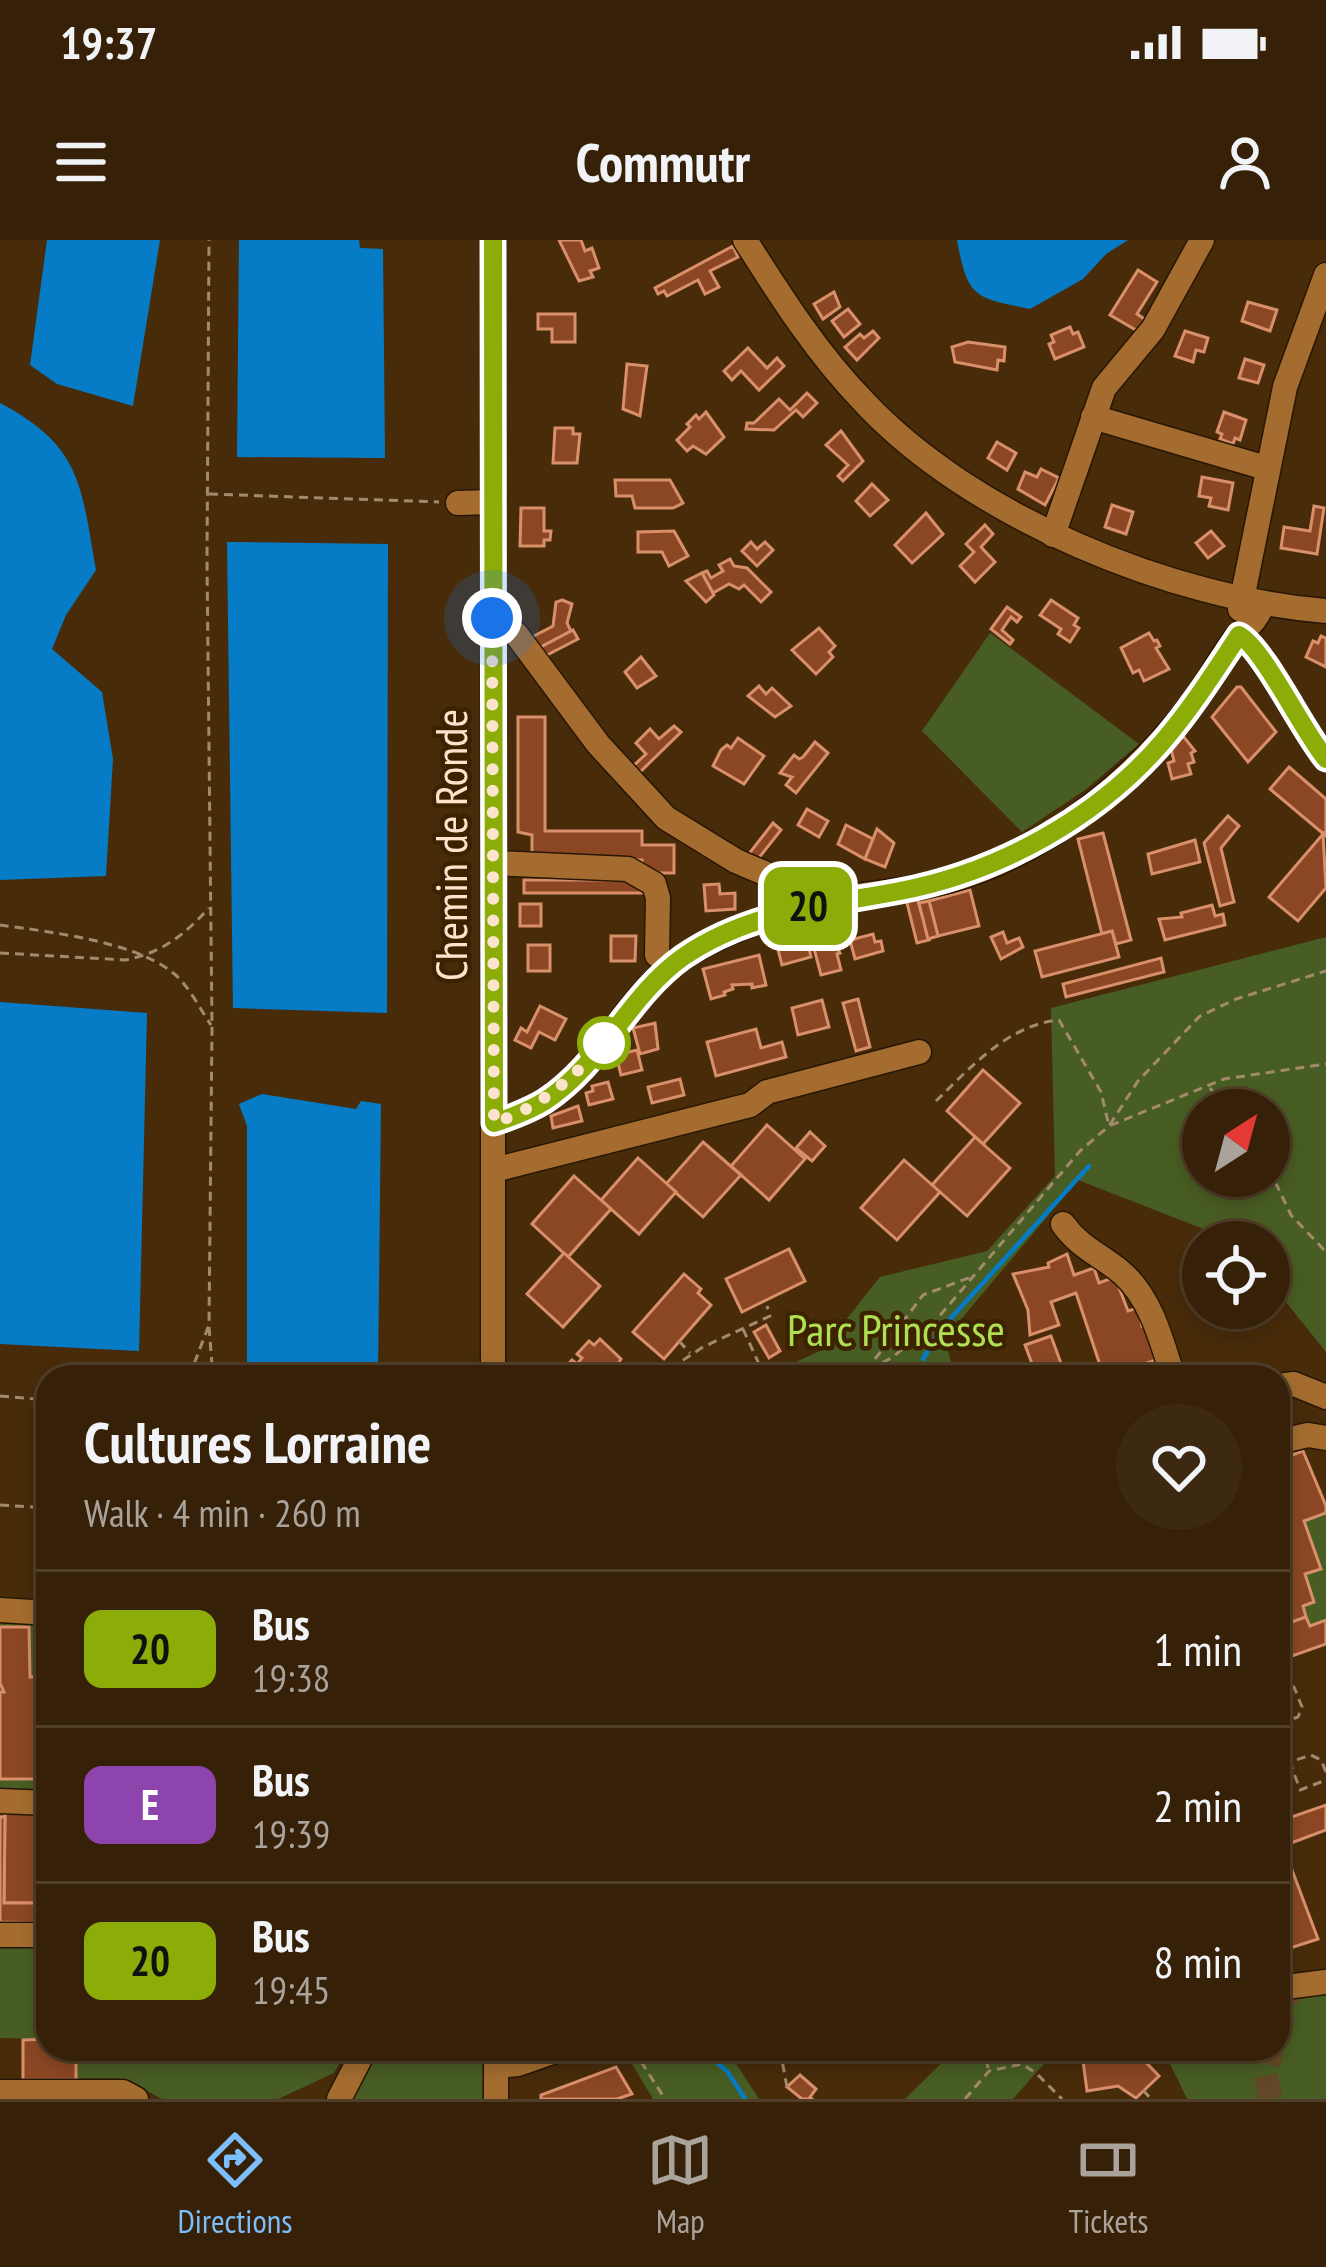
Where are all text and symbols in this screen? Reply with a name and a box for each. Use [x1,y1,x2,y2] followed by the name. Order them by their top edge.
[60,13,157,71] text: 19:37
[576,127,750,197] text: Commutr
[48,129,114,195] icon: menu
[1212,129,1278,195] icon: person
[462,588,522,648] your location
[421,709,479,981] street label: Chemin de Ronde
[754,867,862,945] line badge: 20
[788,878,828,933] text: 20
[579,1018,629,1068] unlabelled marker
[1182,1089,1290,1197] north arrow
[1182,1089,1290,1329] map controls
[1182,1221,1290,1329] button: locate
[787,1300,1005,1358] park label: Parc Princesse
[1116,1404,1242,1530] button: heart
[84,1405,431,1479] text: Cultures Lorraine
[84,1487,361,1538] text: Walk · 4 min · 260 m
[252,1594,310,1652] text: Bus
[1153,1620,1242,1678] text: 1 min
[130,1621,170,1676] text: 20
[252,1652,330,1703] text: 19:38
[252,1750,310,1808] text: Bus
[1153,1776,1242,1834] text: 2 min
[141,1777,159,1832] text: E
[252,1808,330,1859] text: 19:39
[252,1906,310,1964] text: Bus
[1153,1932,1242,1990] text: 8 min
[130,1933,170,1988] text: 20
[252,1964,330,2015] text: 19:45
[178,2127,292,2242] tab: Directions
[647,2127,713,2242] tab: Map
[1068,2127,1148,2242] tab: Tickets

